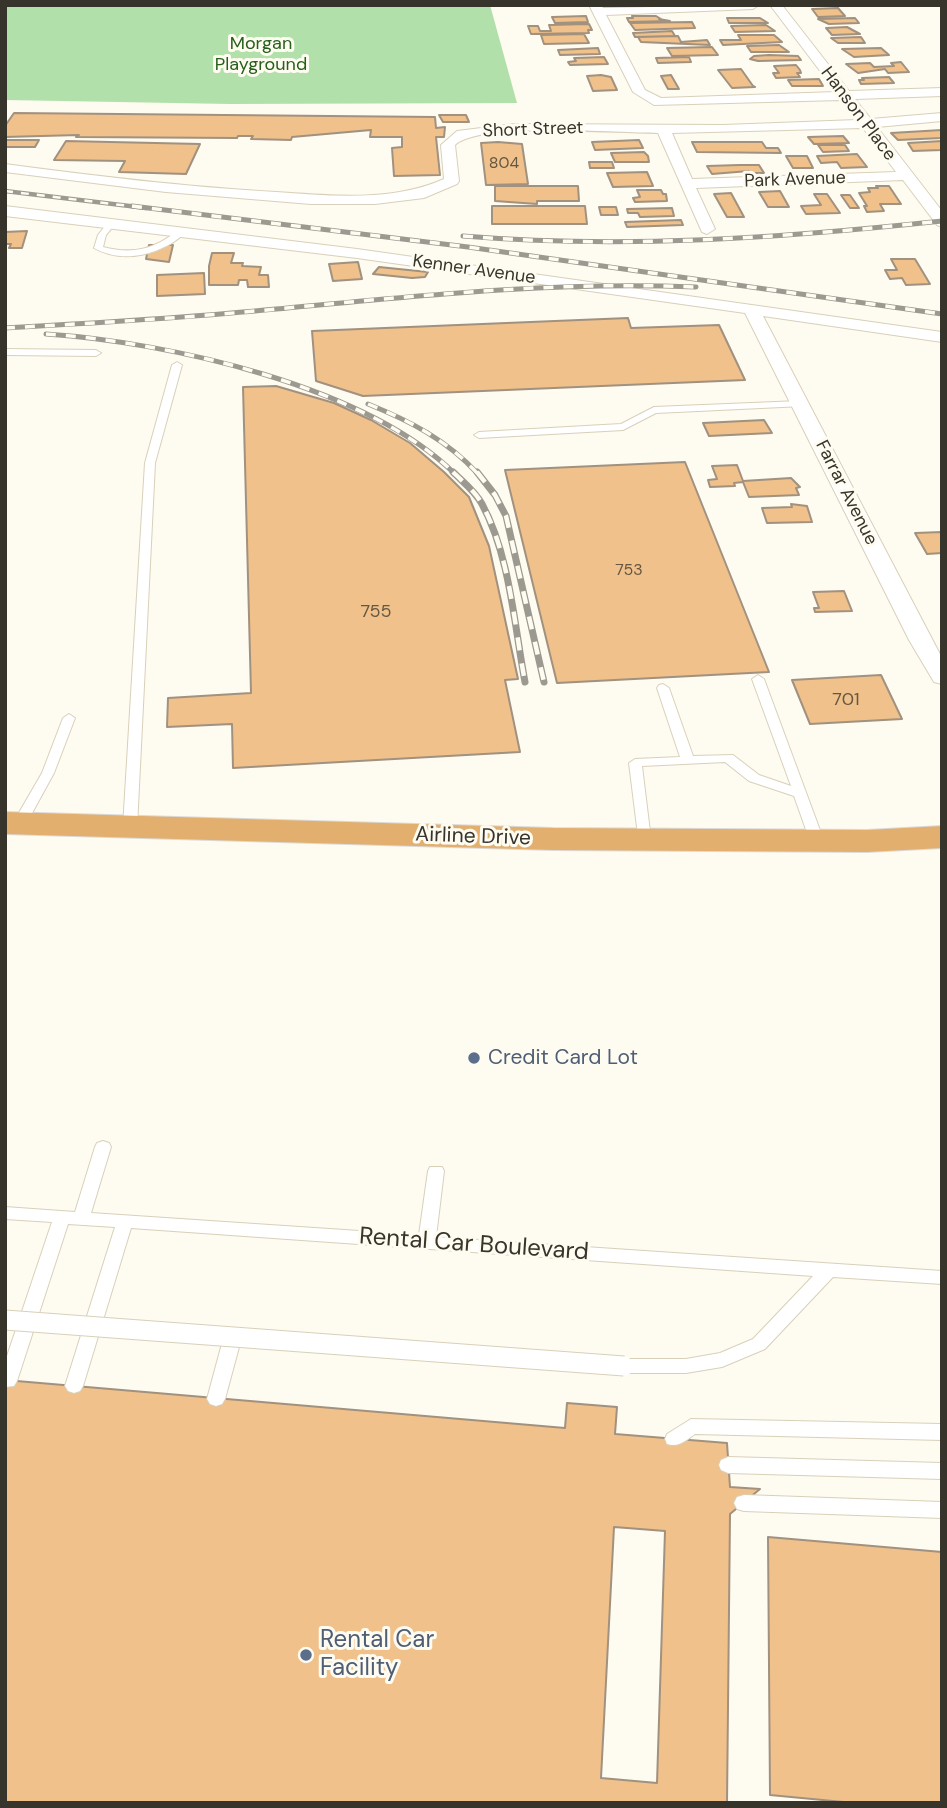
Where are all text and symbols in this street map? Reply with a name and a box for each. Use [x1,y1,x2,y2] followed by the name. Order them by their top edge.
[215,33,307,76] park label: Morgan Playground
[816,63,900,165] street label: Hanson Place
[482,117,584,143] street label: Short Street
[489,154,519,174] house number: 804
[744,167,846,193] street label: Park Avenue
[411,251,537,289] street label: Kenner Avenue
[810,437,882,549] street label: Farrar Avenue
[615,561,643,581] house number: 753
[360,601,392,623] house number: 755
[832,689,860,711] house number: 701
[415,822,531,852] street label: Airline Drive
[488,1045,638,1071] place label: Credit Card Lot
[466,1050,482,1066] marker: Credit Card Lot
[358,1223,590,1267] street label: Rental Car Boulevard
[320,1627,434,1683] place label: Rental Car Facility
[298,1647,314,1663] marker: Rental Car Facility

